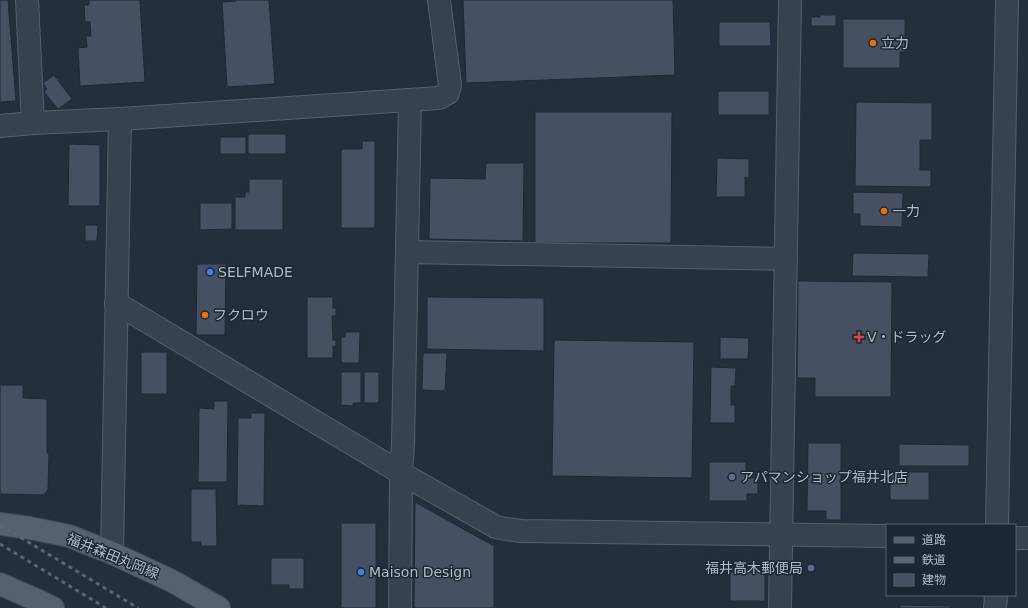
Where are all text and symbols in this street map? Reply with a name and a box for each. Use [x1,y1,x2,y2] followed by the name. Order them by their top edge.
[881,35,909,51] place label: 立力
[868,38,878,48] marker: 立力
[892,203,920,219] place label: 一力
[879,206,889,216] marker: 一力
[218,264,293,280] place label: SELFMADE
[205,267,215,277] marker: SELFMADE
[213,307,269,323] place label: フクロウ
[200,310,210,320] marker: フクロウ
[867,329,947,345] place label: V・ドラッグ
[854,332,864,342] marker: V・ドラッグ
[740,469,908,485] place label: アパマンショップ福井北店
[727,472,737,482] marker: アパマンショップ福井北店
[886,524,1016,596] legend
[65,530,161,582] street label: 福井森田丸岡線
[922,533,946,547] text: 道路
[922,553,946,567] text: 鉄道
[705,560,803,576] place label: 福井高木郵便局
[806,563,816,573] marker: 福井高木郵便局
[369,564,471,580] place label: Maison Design
[356,567,366,577] marker: Maison Design
[922,573,946,587] text: 建物

